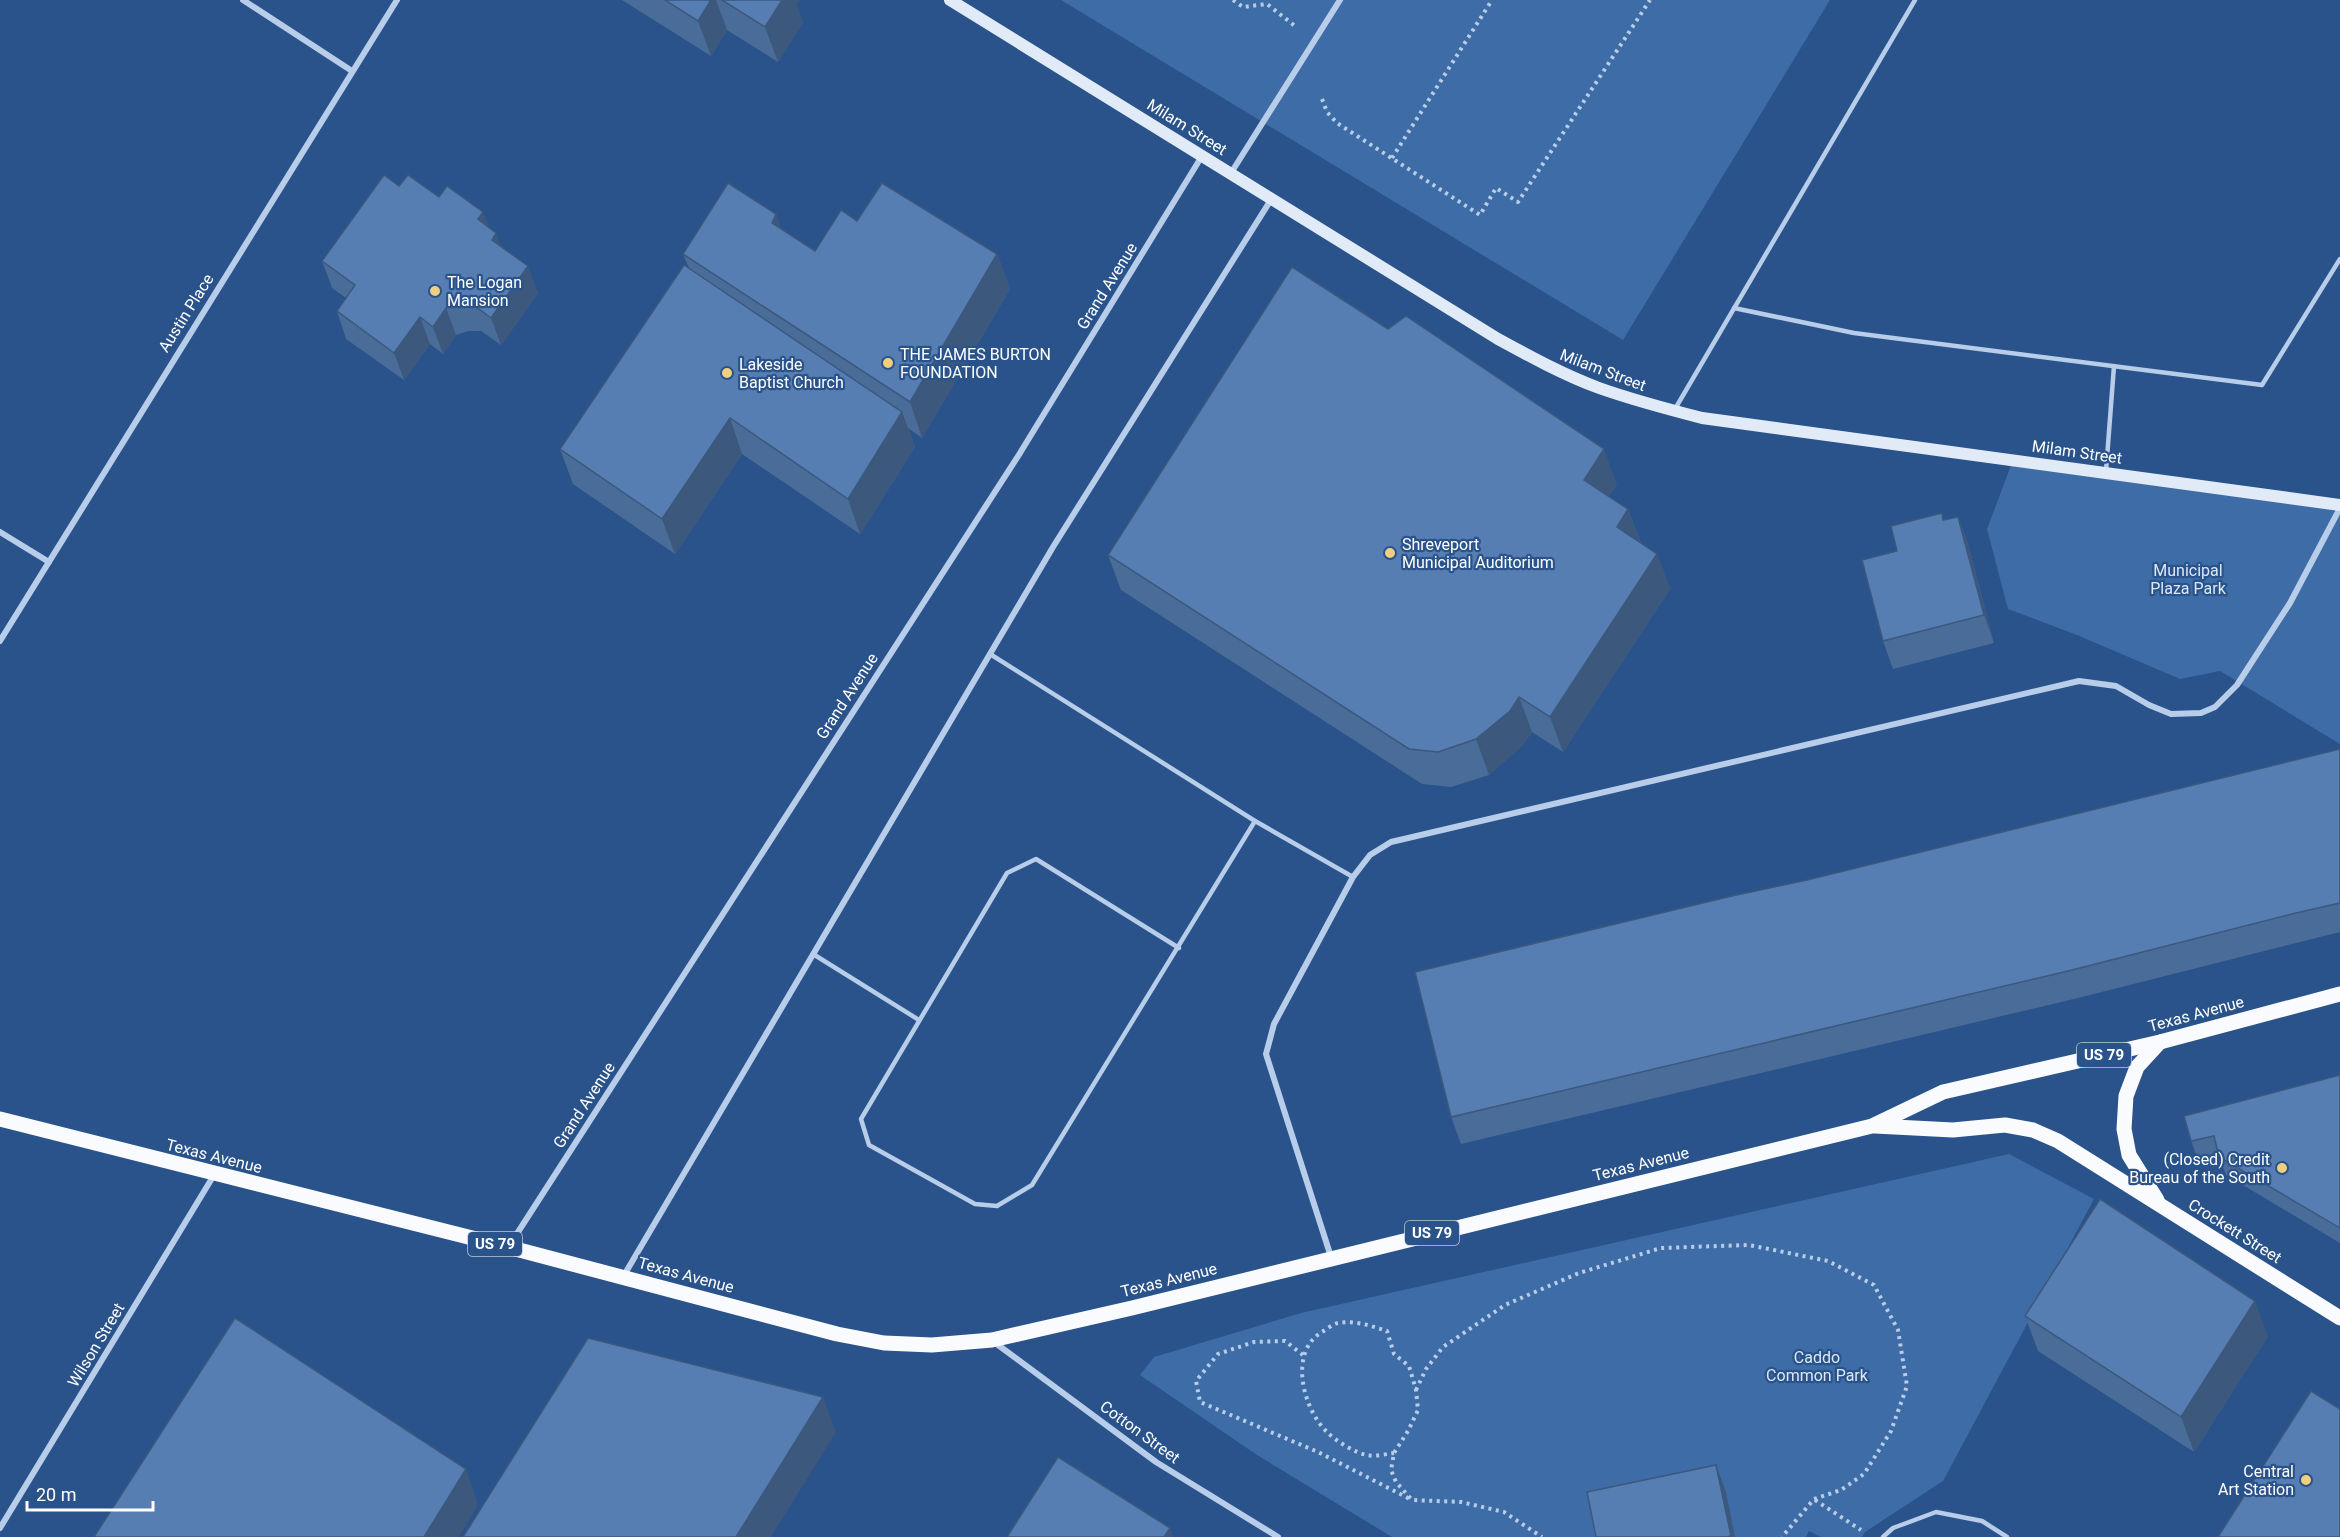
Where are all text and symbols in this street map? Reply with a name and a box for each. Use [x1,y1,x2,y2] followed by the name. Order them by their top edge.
[1144,95,1230,159] street label: Milam Street
[1073,239,1141,333] street label: Grand Avenue
[154,270,218,356] street label: Austin Place
[447,273,522,310] place label: The Logan Mansion
[428,284,442,298] marker: The Logan Mansion
[900,345,1051,382] place label: THE JAMES BURTON FOUNDATION
[1557,345,1649,395] street label: Milam Street
[739,355,844,392] place label: Lakeside Baptist Church
[881,356,895,370] marker: THE JAMES BURTON FOUNDATION
[720,366,734,380] marker: Lakeside Baptist Church
[2031,436,2123,468] street label: Milam Street
[1402,535,1554,572] place label: Shreveport Municipal Auditorium
[1383,546,1397,560] marker: Shreveport Municipal Auditorium
[2150,561,2227,598] park label: Municipal Plaza Park
[812,649,882,743] street label: Grand Avenue
[2146,992,2246,1036] street label: Texas Avenue
[2077,1043,2131,1067] road number: US 79
[549,1058,619,1152] street label: Grand Avenue
[164,1135,264,1177] street label: Texas Avenue
[1591,1143,1691,1185] street label: Texas Avenue
[2129,1150,2270,1187] place label: (Closed) Credit Bureau of the South
[2275,1161,2289,1175] marker: (Closed) Credit Bureau of the South
[2185,1195,2285,1267] street label: Crockett Street
[1405,1221,1459,1245] road number: US 79
[468,1232,522,1256] road number: US 79
[636,1253,736,1297] street label: Texas Avenue
[1119,1259,1219,1301] street label: Texas Avenue
[64,1300,128,1390] street label: Wilson Street
[1766,1348,1869,1385] park label: Caddo Common Park
[1096,1397,1184,1467] street label: Cotton Street
[2218,1462,2294,1499] place label: Central Art Station
[2299,1473,2313,1487] marker: Central Art Station
[27,1474,153,1512] scale bar
[36,1484,76,1505] text: 20 m

